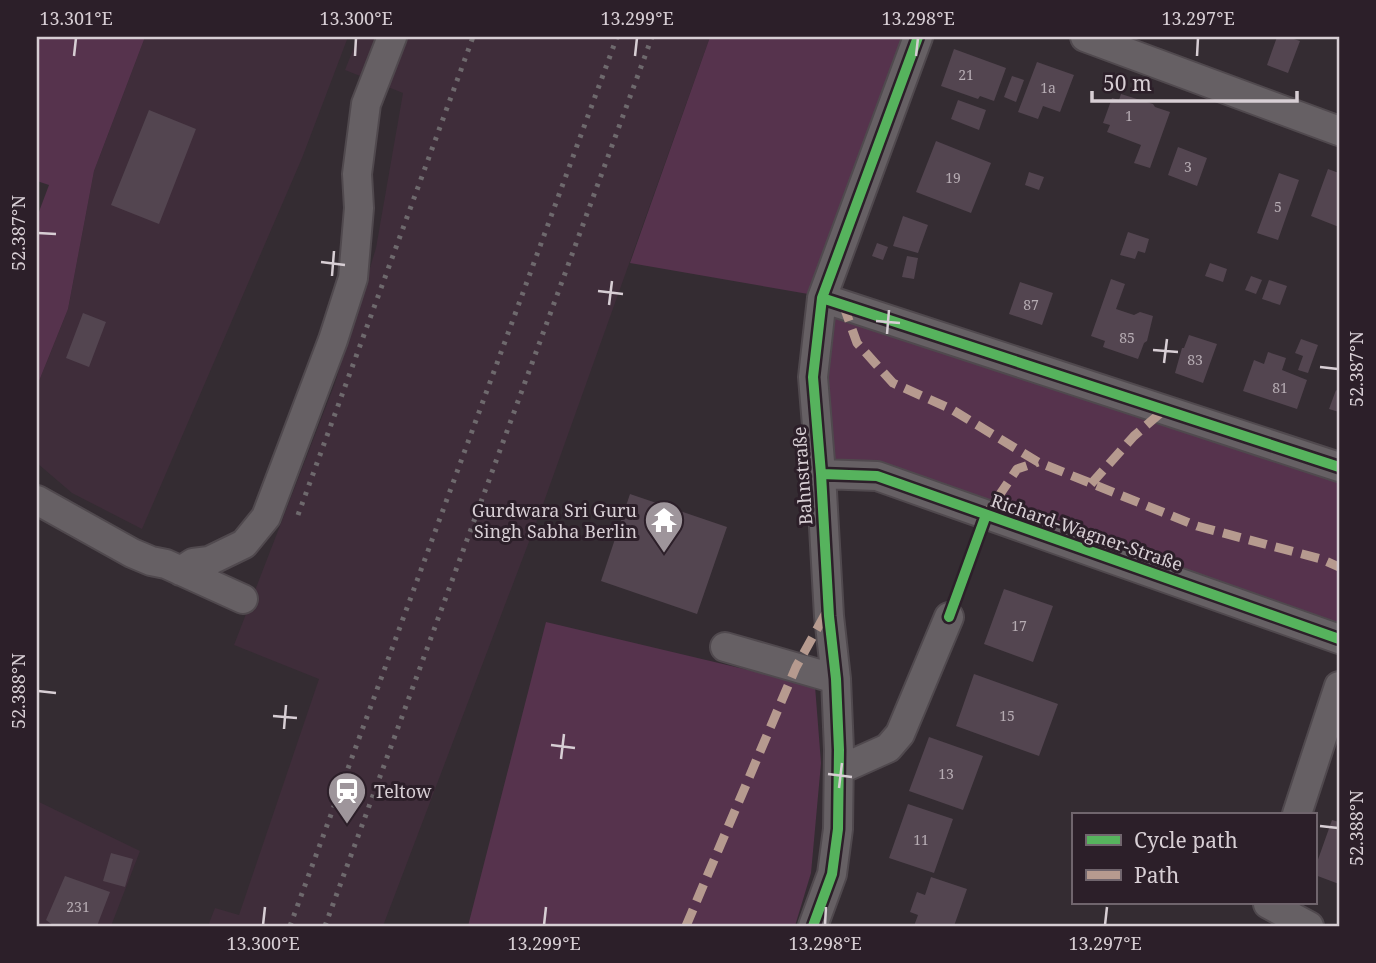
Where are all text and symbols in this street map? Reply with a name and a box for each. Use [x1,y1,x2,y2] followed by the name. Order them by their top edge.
[39,6,113,30] text: 13.301°E
[319,6,393,30] text: 13.300°E
[600,6,674,30] text: 13.299°E
[881,6,955,30] text: 13.298°E
[1161,6,1235,30] text: 13.297°E
[1092,60,1297,104] scale bar
[958,65,974,84] house number: 21
[1103,69,1152,97] text: 50 m
[1040,78,1056,97] house number: 1a
[1125,106,1133,125] house number: 1
[1184,157,1192,176] house number: 3
[945,168,961,187] house number: 19
[6,195,30,271] text: 52.387°N
[1274,197,1282,216] house number: 5
[1023,295,1039,314] house number: 87
[1119,328,1135,347] house number: 85
[1344,331,1368,407] text: 52.387°N
[1187,350,1203,369] house number: 83
[1272,378,1288,397] house number: 81
[787,426,817,526] street label: Bahnstraße
[988,488,1186,576] street label: Richard-Wagner-Straße
[472,498,638,543] place label: Gurdwara Sri Guru Singh Sabha Berlin
[643,499,685,554] temple icon: Gurdwara Sri Guru Singh Sabha Berlin
[1011,616,1027,635] house number: 17
[6,653,30,729] text: 52.388°N
[999,706,1015,725] house number: 15
[938,764,954,783] house number: 13
[326,770,368,825] station icon: Teltow
[374,779,432,803] place label: Teltow
[1344,790,1368,866] text: 52.388°N
[1072,813,1316,904] legend
[1134,826,1238,854] text: Cycle path
[913,830,929,849] house number: 11
[1134,861,1179,889] text: Path
[66,897,90,916] house number: 231
[226,931,300,955] text: 13.300°E
[507,931,581,955] text: 13.299°E
[788,931,862,955] text: 13.298°E
[1068,931,1142,955] text: 13.297°E

